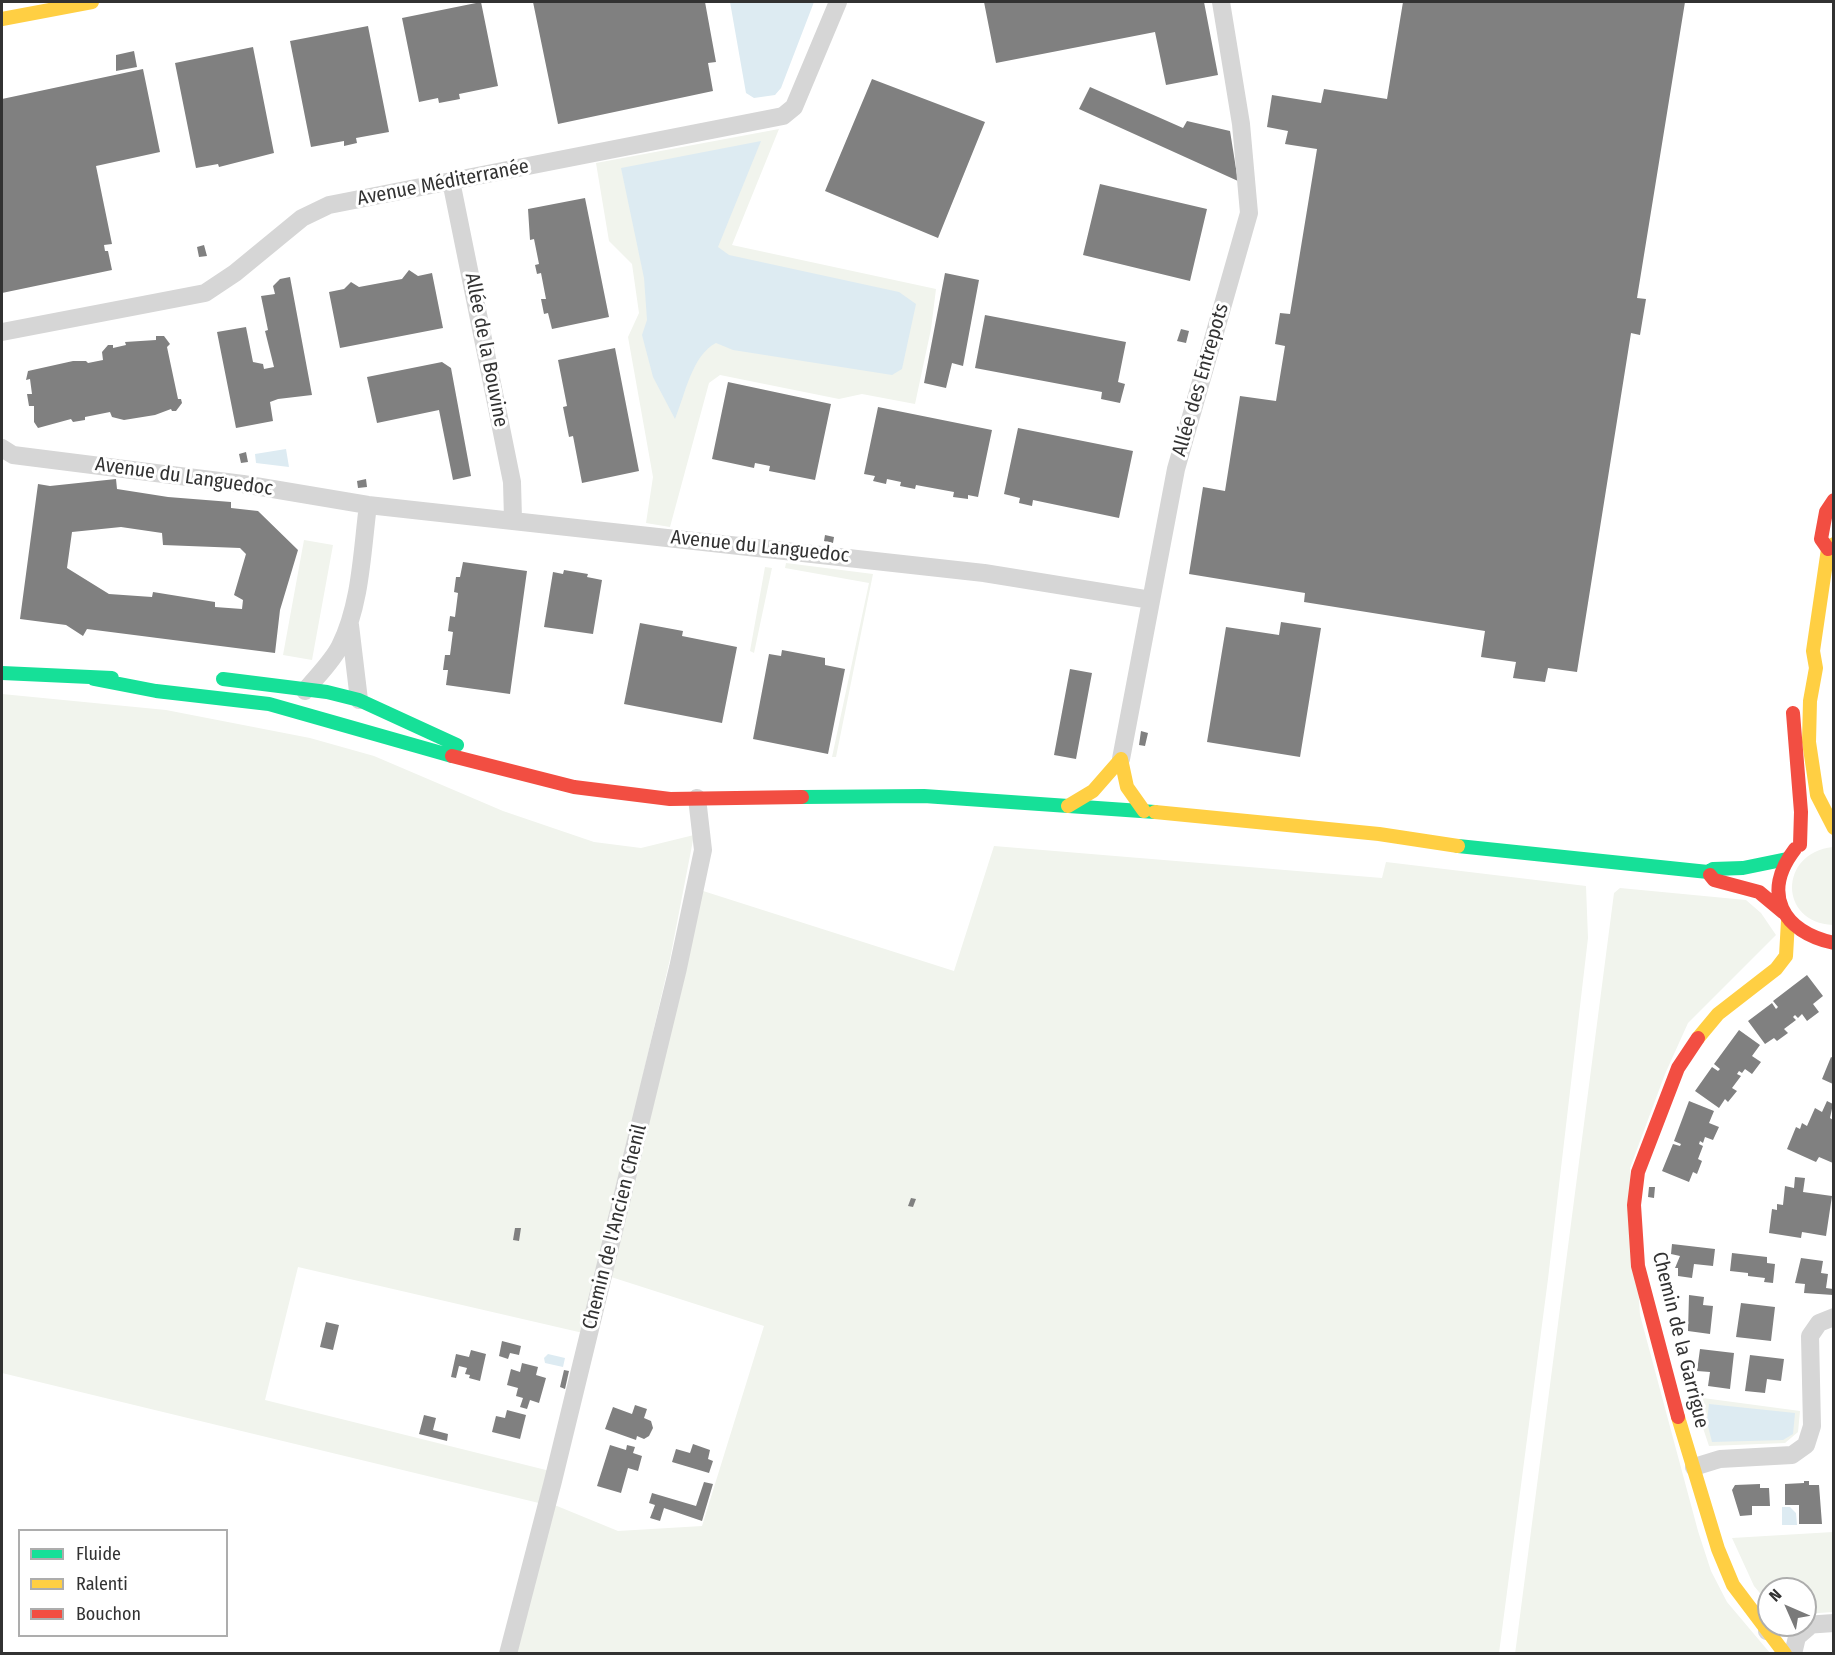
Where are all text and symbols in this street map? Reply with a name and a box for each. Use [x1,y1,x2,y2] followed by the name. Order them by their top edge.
[355,155,531,211] street label: Avenue Méditerranée
[459,271,513,429] street label: Allée de la Bouvine
[1168,301,1234,459] street label: Allée des Entrepots
[94,453,274,501] street label: Avenue du Languedoc
[670,526,850,568] street label: Avenue du Languedoc
[578,1122,652,1332] street label: Chemin de l'Ancien Chenil
[1646,1249,1714,1431] street label: Chemin de la Garrigue
[18,1529,228,1637] legend
[76,1543,121,1565] text: Fluide
[76,1573,128,1595] text: Ralenti
[1757,1577,1817,1637] north arrow
[1765,1585,1785,1605] text: N
[76,1603,141,1625] text: Bouchon

